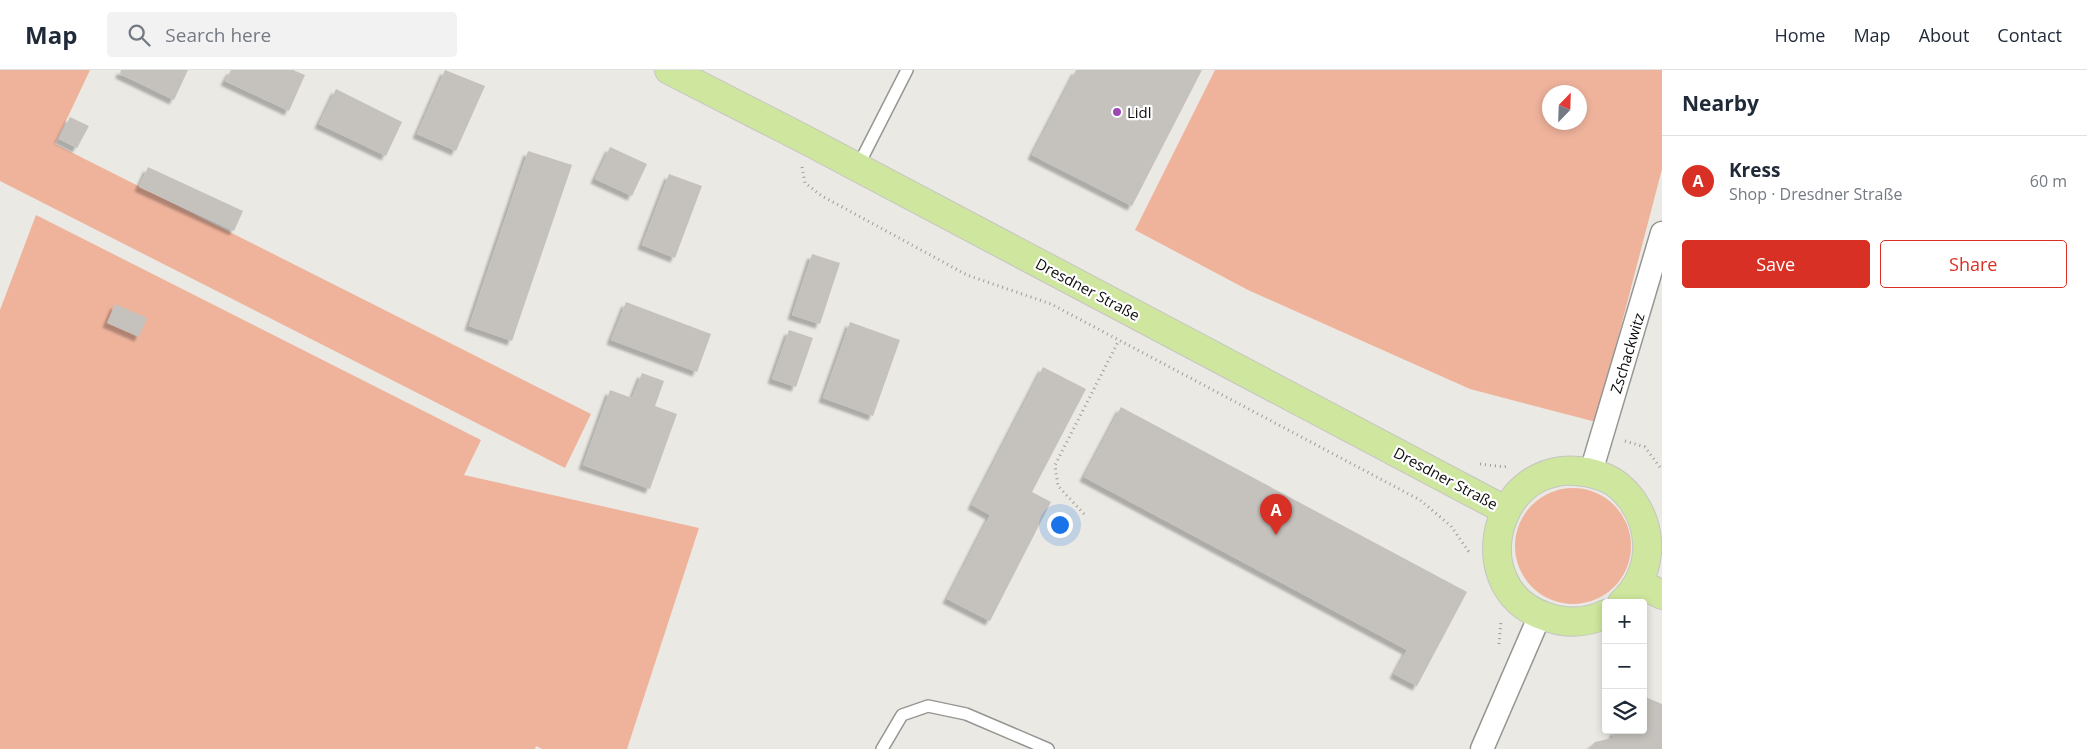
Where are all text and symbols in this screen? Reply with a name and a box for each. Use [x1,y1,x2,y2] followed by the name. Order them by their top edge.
[107,12,457,57] search box
[25,18,77,51] text: Map
[125,21,153,49] icon: search
[165,22,271,48] text: Search here
[1775,23,1825,47] text: Home
[1853,23,1891,47] text: Map
[1919,23,1969,47] text: About
[1997,23,2062,47] text: Contact
[1542,85,1587,130] north arrow
[1682,89,1759,117] text: Nearby
[1127,102,1152,122] place label: Lidl
[1111,106,1123,118] marker: Lidl
[1729,157,1780,183] text: Kress
[1692,170,1704,192] text: A
[2030,170,2067,192] text: 60 m
[1729,183,1902,205] text: Shop · Dresdner Straße
[1682,240,1870,288] button: Save
[1880,240,2067,288] button: Share
[1032,253,1144,325] street label: Dresdner Straße
[1605,310,1649,396] street label: Zschackwitz
[1390,442,1502,514] street label: Dresdner Straße
[1260,494,1292,535] pin: A
[1047,512,1073,538] your location
[1602,599,1647,734] map controls
[1602,599,1647,644] button: +
[1602,644,1647,689] button: −
[1602,689,1647,734] button: layers

